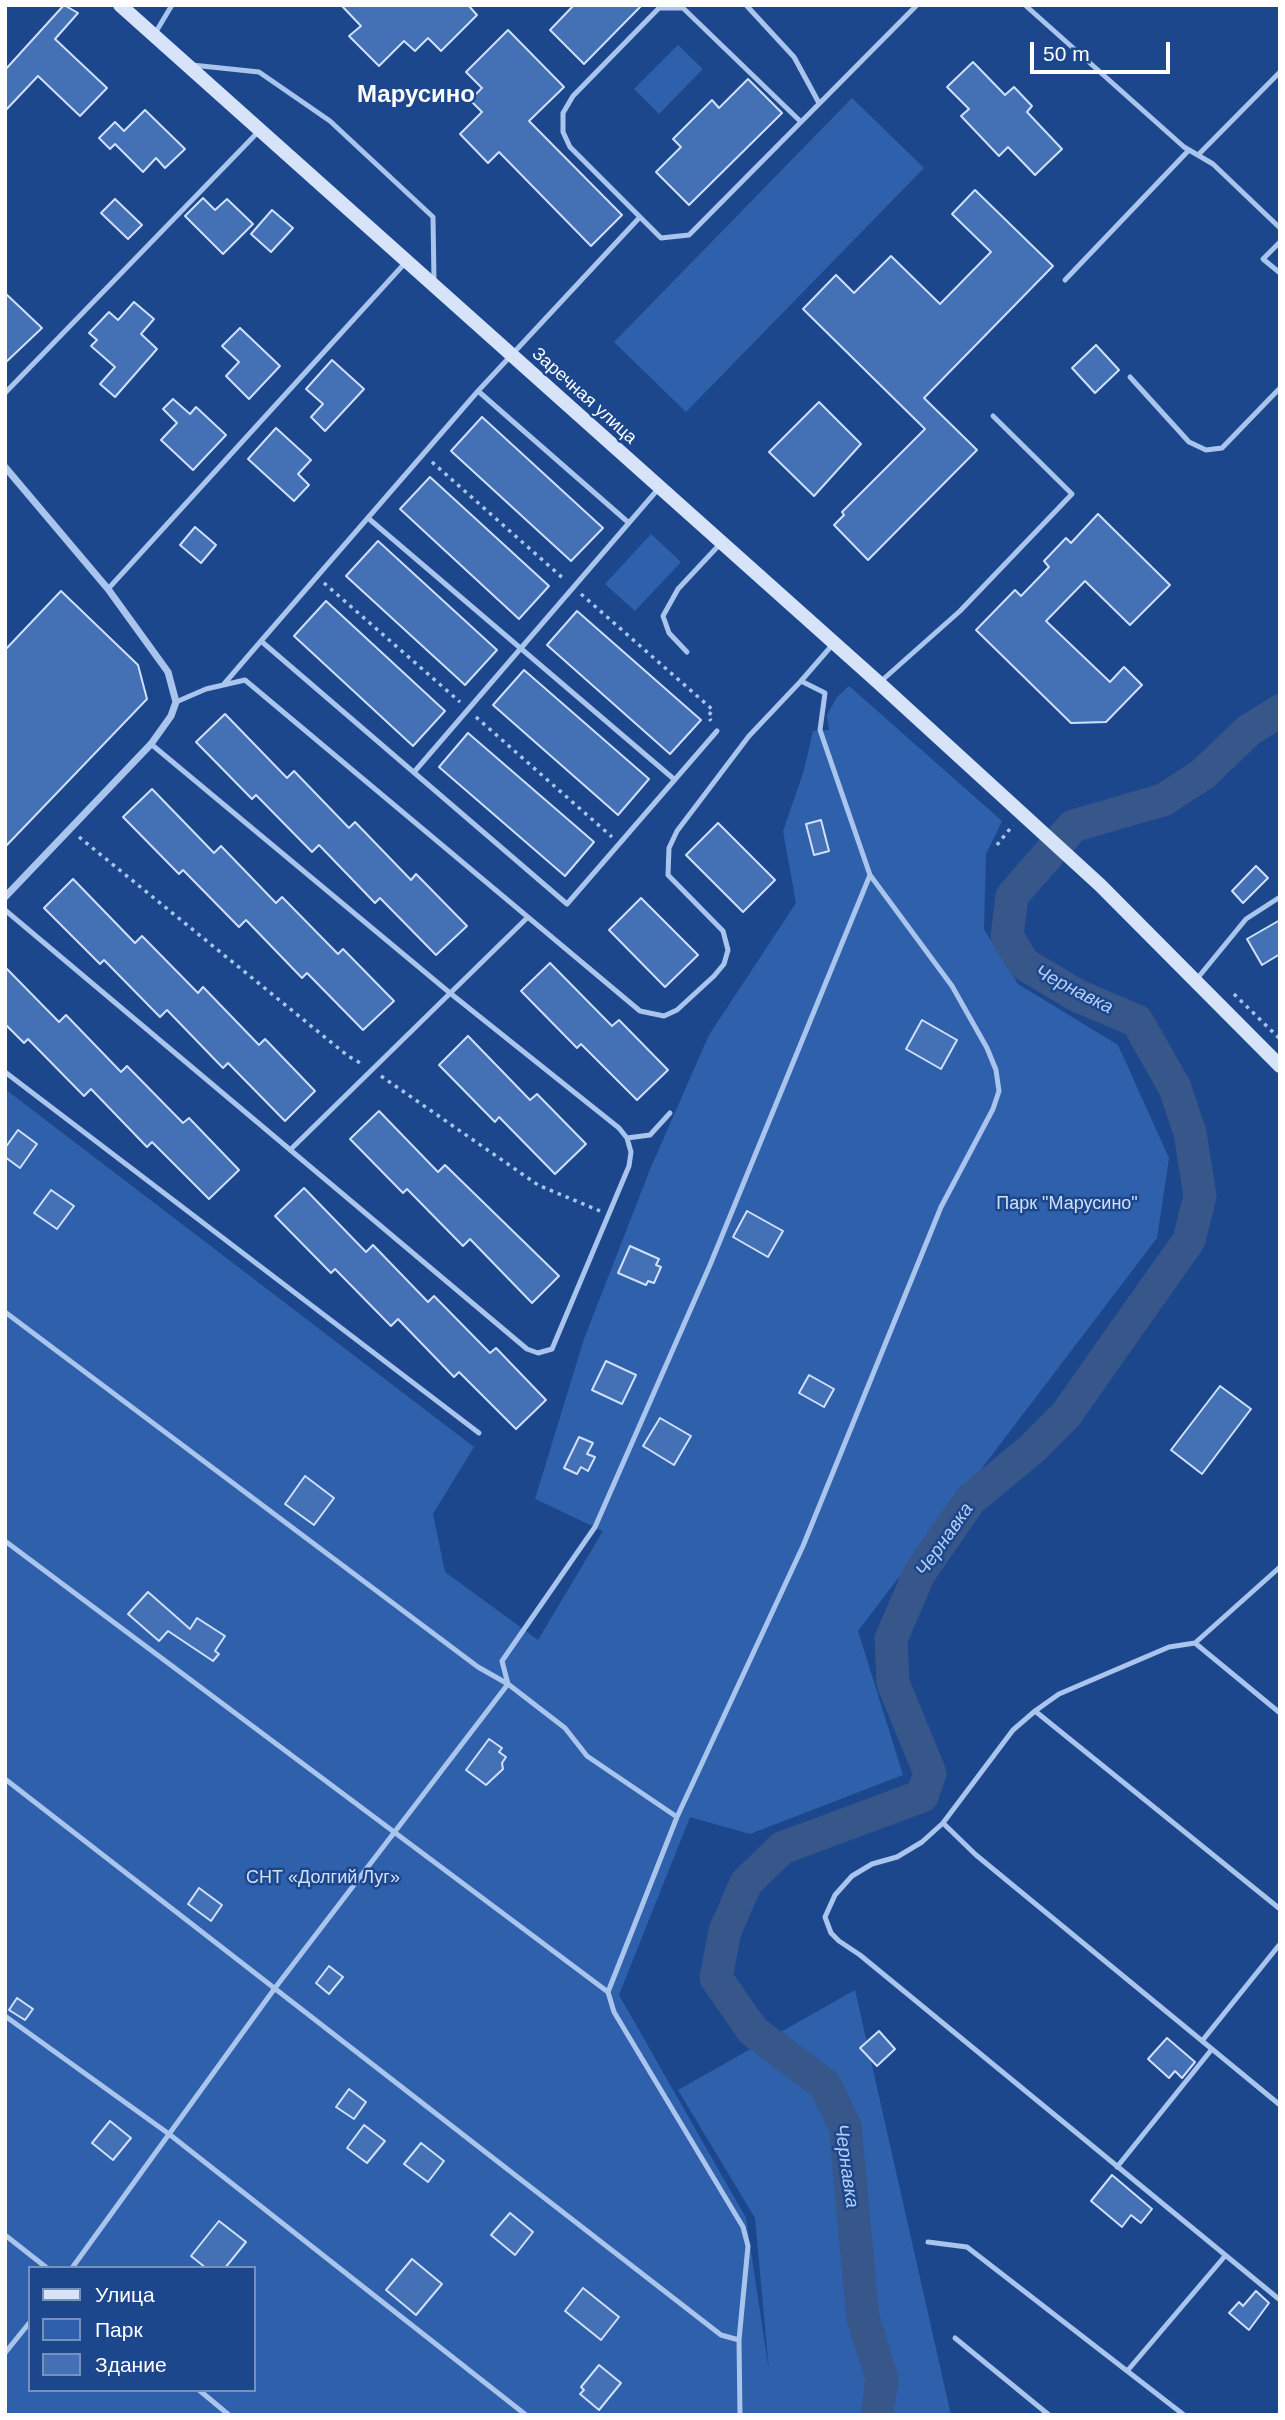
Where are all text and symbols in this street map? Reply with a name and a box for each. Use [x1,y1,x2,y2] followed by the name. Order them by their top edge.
[1033,28,1173,72] scale bar
[1043,42,1090,65] text: 50 m
[357,81,475,109] district label: Марусино
[527,343,641,449] street label: Заречная улица
[1031,961,1117,1019] water label: Чернавка
[996,1193,1138,1215] park label: Парк "Марусино"
[911,1499,979,1581] water label: Чернавка
[246,1867,400,1889] park label: СНТ «Долгий Луг»
[829,2123,863,2209] water label: Чернавка
[28,2266,256,2392] legend
[95,2283,155,2306] text: Улица
[95,2318,143,2341] text: Парк
[95,2353,167,2376] text: Здание

